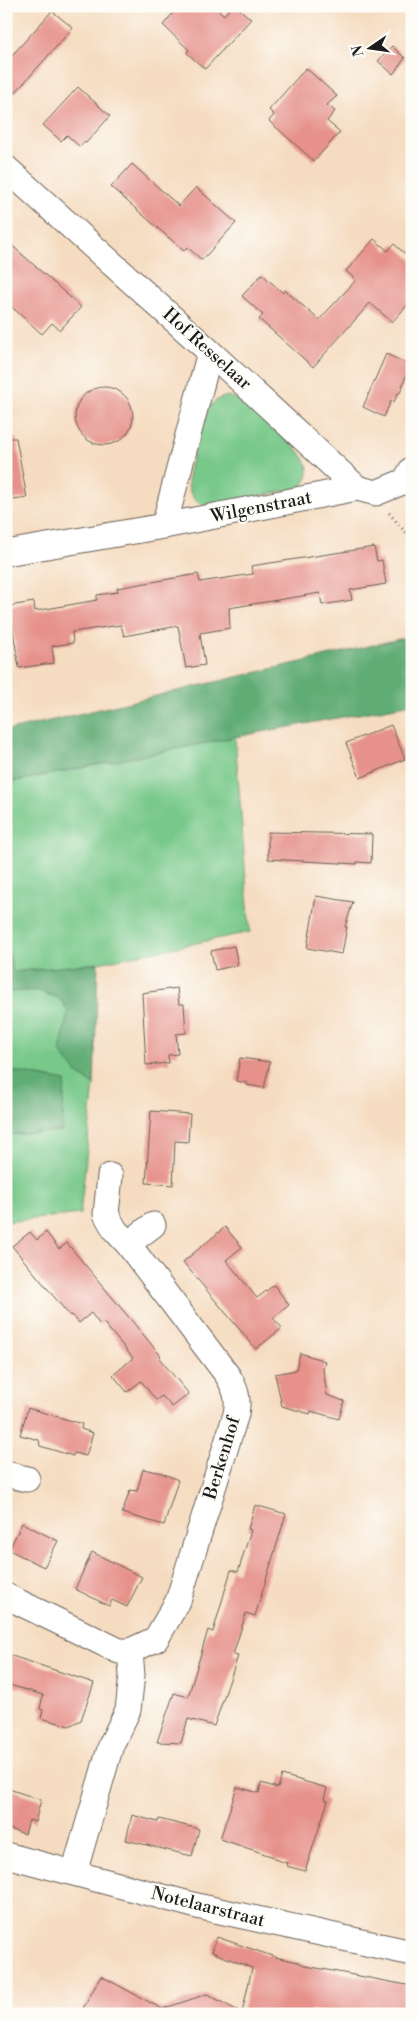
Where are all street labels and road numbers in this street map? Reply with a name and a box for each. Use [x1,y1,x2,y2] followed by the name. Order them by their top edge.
[158,303,256,395] street label: Hof Resselaar
[207,486,314,528] street label: Wilgenstraat
[198,1412,246,1503] street label: Berkenhof
[149,1882,268,1932] street label: Notelaarstraat

